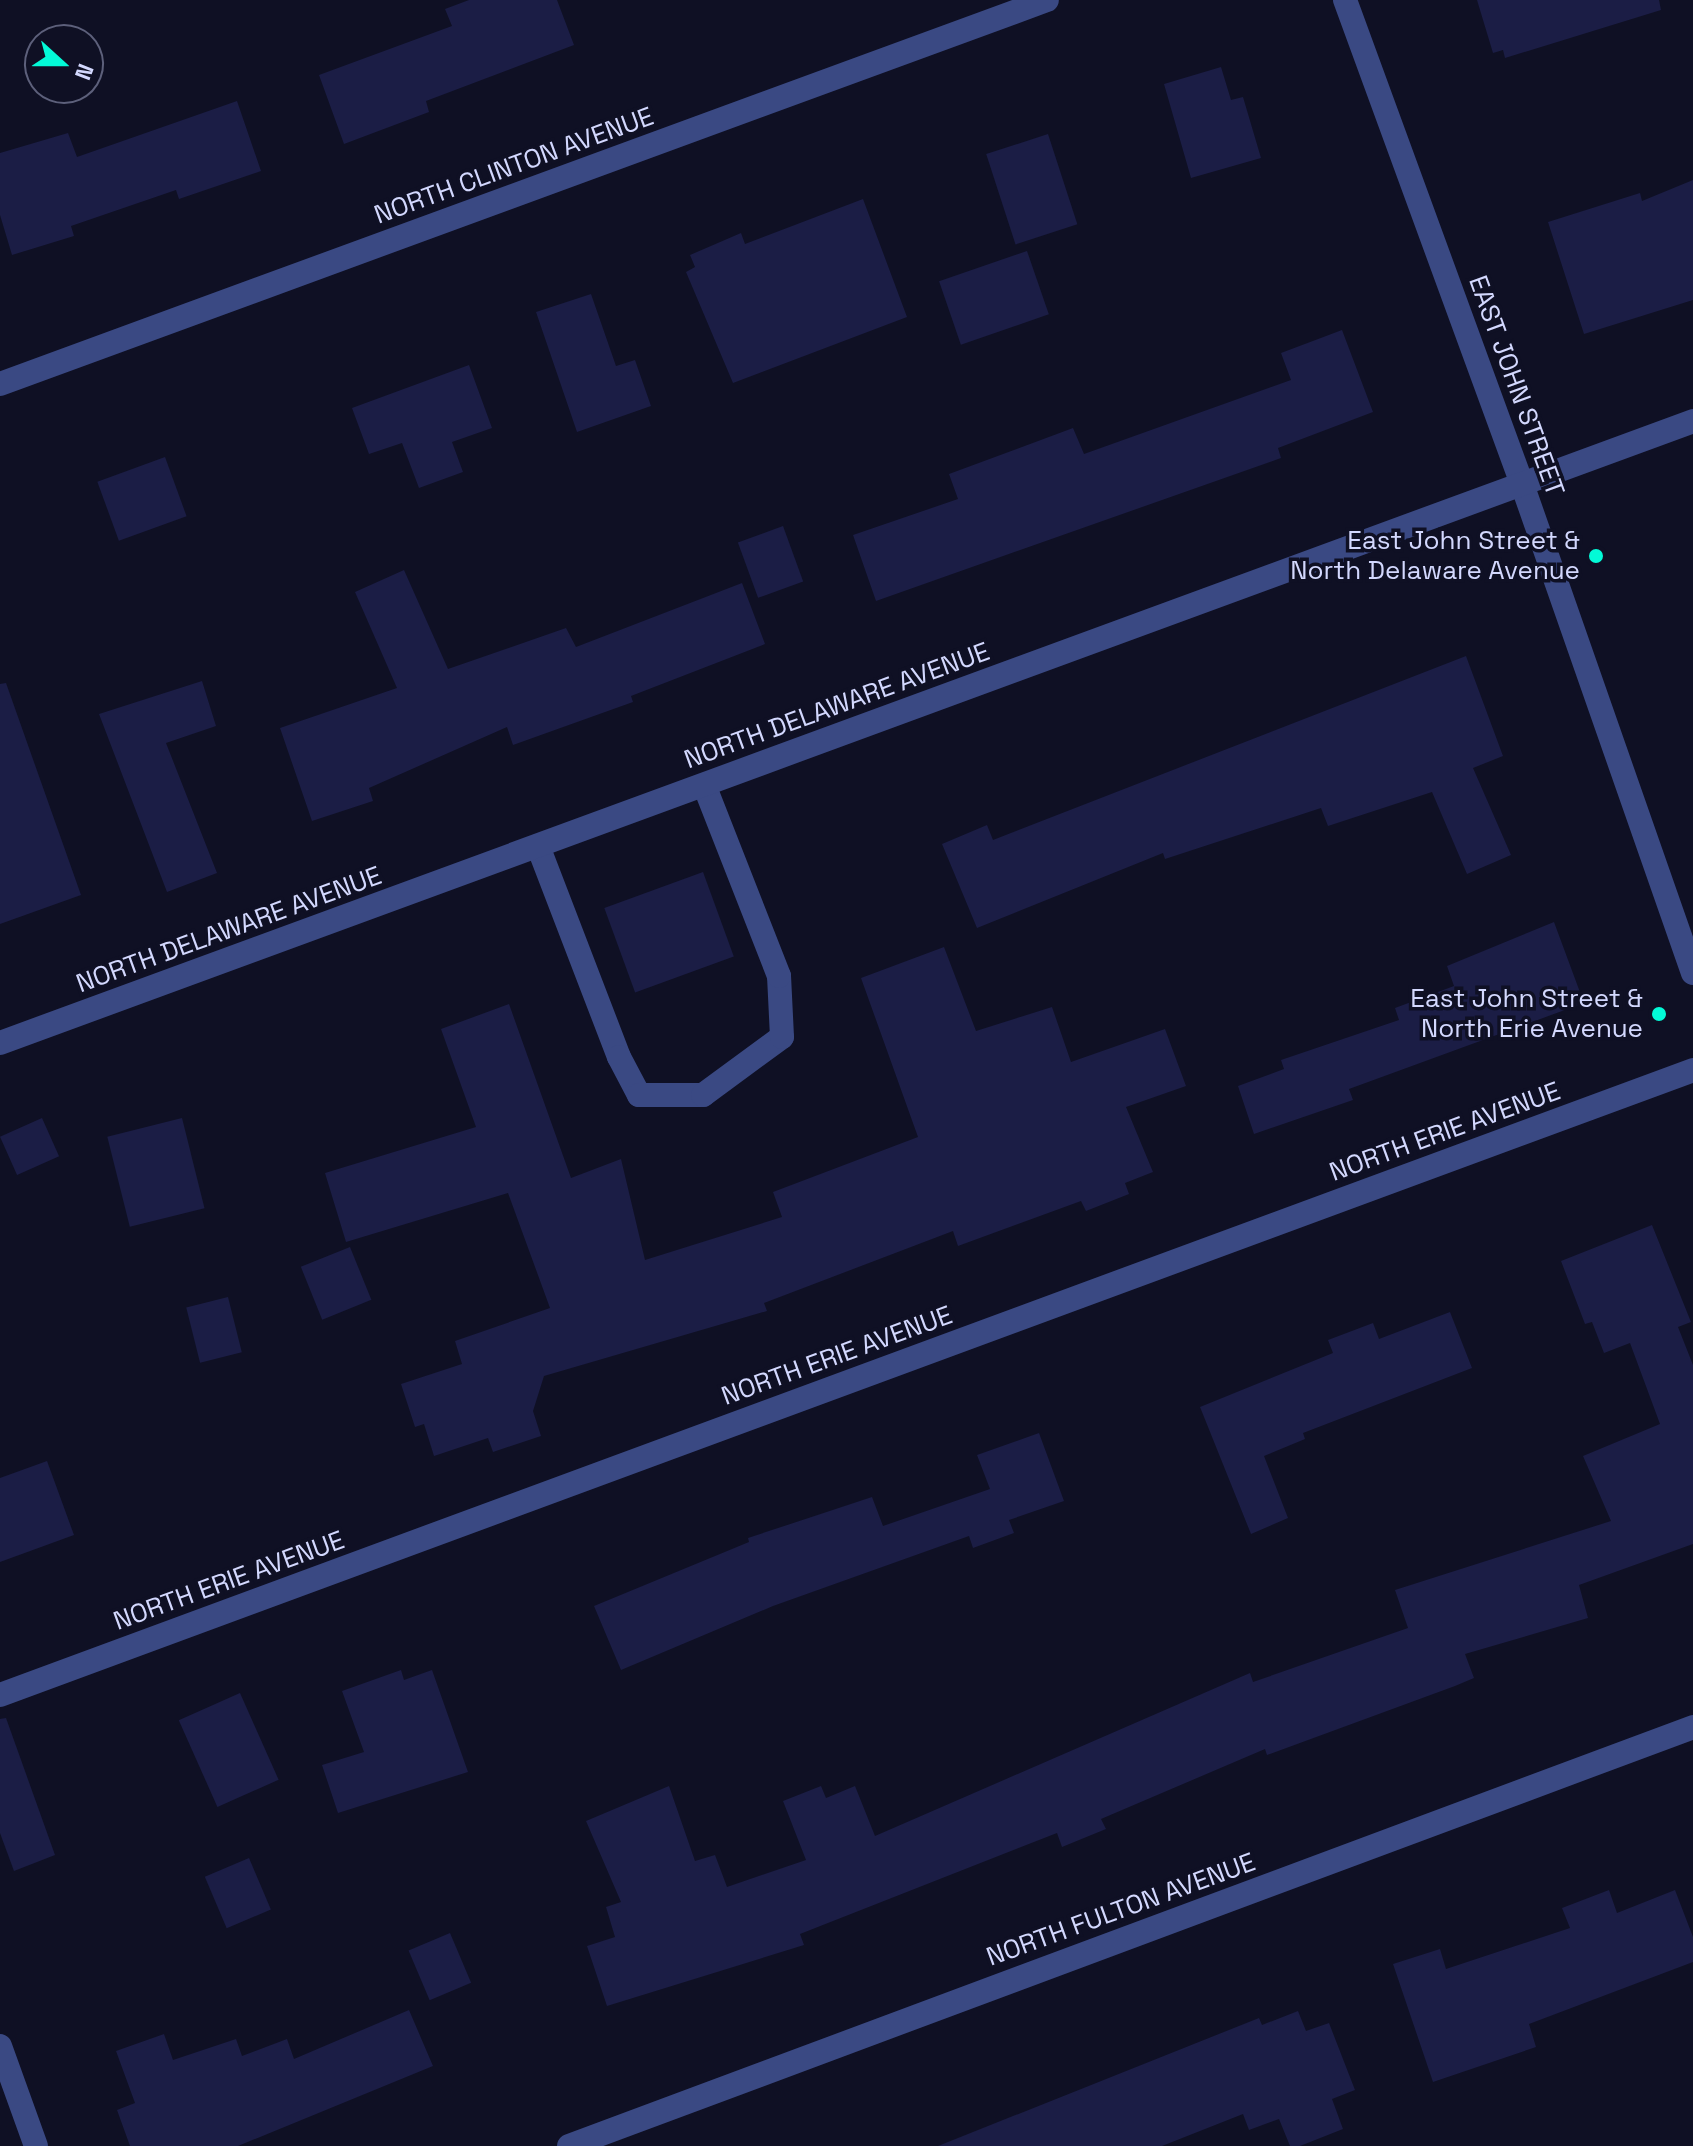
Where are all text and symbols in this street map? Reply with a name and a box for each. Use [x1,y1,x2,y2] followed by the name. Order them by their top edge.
[24,24,104,104] north arrow
[69,60,100,84] text: N
[370,101,658,231] street label: NORTH CLINTON AVENUE
[1462,271,1570,501] street label: EAST JOHN STREET
[1290,525,1580,586] place label: East John Street & North Delaware Avenue
[1587,547,1605,565] marker: East John Street & North Delaware Avenue
[680,636,994,776] street label: NORTH DELAWARE AVENUE
[72,860,386,1000] street label: NORTH DELAWARE AVENUE
[1410,983,1643,1044] place label: East John Street & North Erie Avenue
[1650,1005,1668,1023] marker: East John Street & North Erie Avenue
[1325,1076,1565,1188] street label: NORTH ERIE AVENUE
[717,1300,957,1412] street label: NORTH ERIE AVENUE
[109,1525,349,1637] street label: NORTH ERIE AVENUE
[982,1847,1260,1973] street label: NORTH FULTON AVENUE

